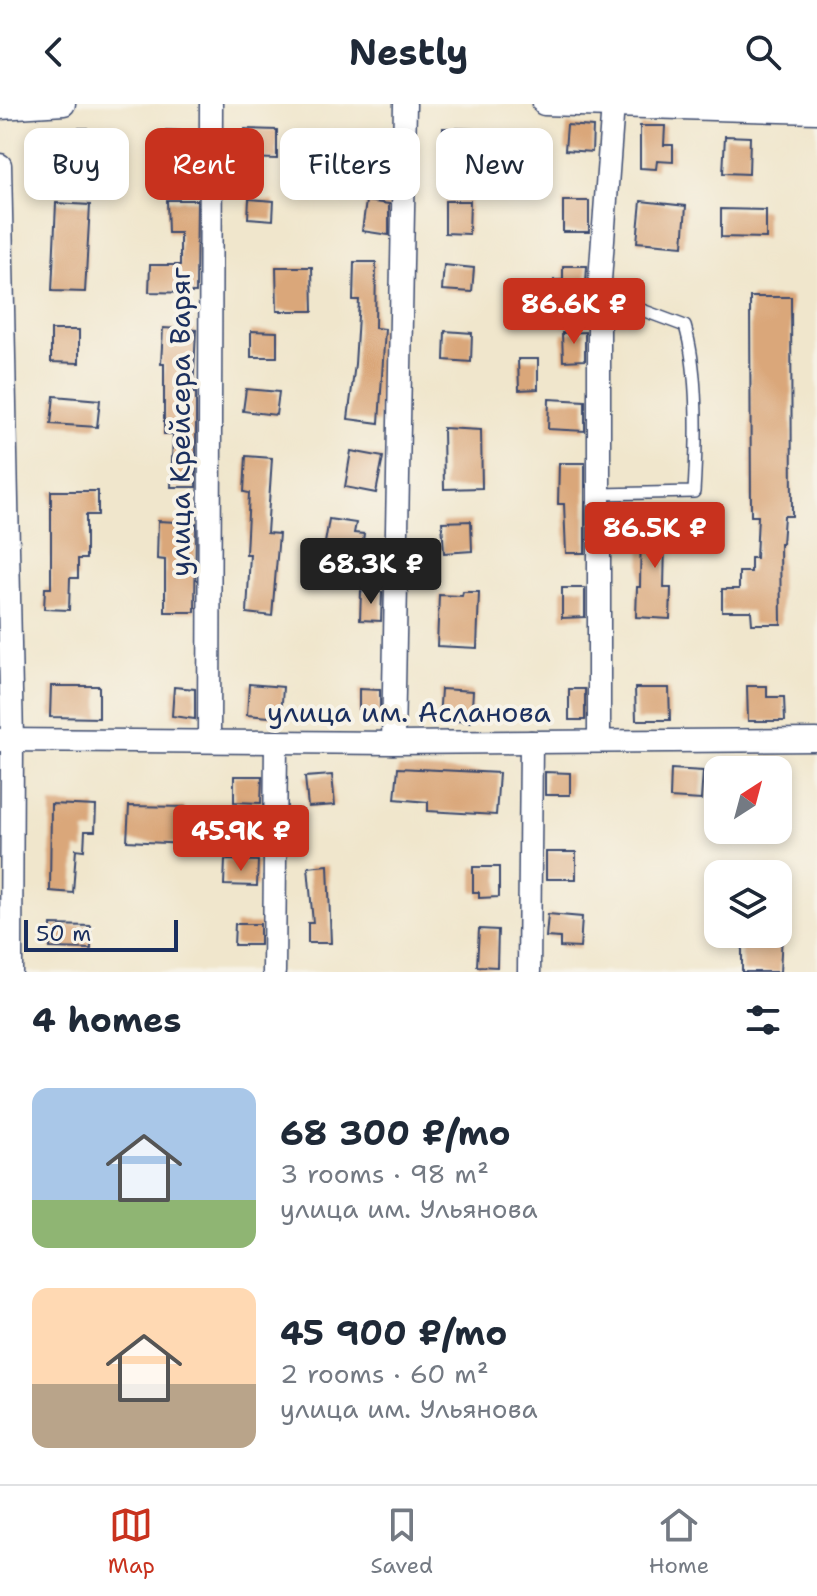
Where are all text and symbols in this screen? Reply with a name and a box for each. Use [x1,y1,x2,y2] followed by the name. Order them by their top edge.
[349,28,468,77] text: Nestly
[32,30,76,74] icon: back
[741,30,785,74] icon: search
[24,128,129,200] chip: Buy
[145,128,264,200] chip: Rent
[280,128,420,200] chip: Filters
[436,128,553,200] chip: New
[161,267,199,577] street label: улица Крейсера Варяг
[500,278,648,346] pin: 86.6K ₽
[521,286,627,321] text: 86.6K ₽
[581,502,729,570] pin: 86.5K ₽
[603,510,707,545] text: 86.5K ₽
[297,538,445,606] pin: 68.3K ₽
[318,546,424,581] text: 68.3K ₽
[267,693,551,731] street label: улица им. Асланова
[704,756,792,844] north arrow
[704,756,792,948] map controls
[167,805,315,873] pin: 45.9K ₽
[191,813,291,848] text: 45.9K ₽
[704,860,792,948] button: layers
[24,916,178,952] scale bar
[36,919,91,948] text: 50 m
[32,997,181,1043] text: 4 homes
[741,998,785,1042] icon: filters
[280,1110,511,1156] text: 68 300 ₽/mo
[96,1120,192,1216] icon: home
[280,1156,489,1191] text: 3 rooms · 98 m²
[280,1191,538,1226] text: улица им. Ульянова
[280,1310,507,1356] text: 45 900 ₽/mo
[96,1320,192,1416] icon: home
[280,1356,489,1391] text: 2 rooms · 60 m²
[280,1391,538,1426] text: улица им. Ульянова
[108,1503,155,1580] tab: Map
[371,1503,433,1580] tab: Saved
[649,1503,709,1580] tab: Home

